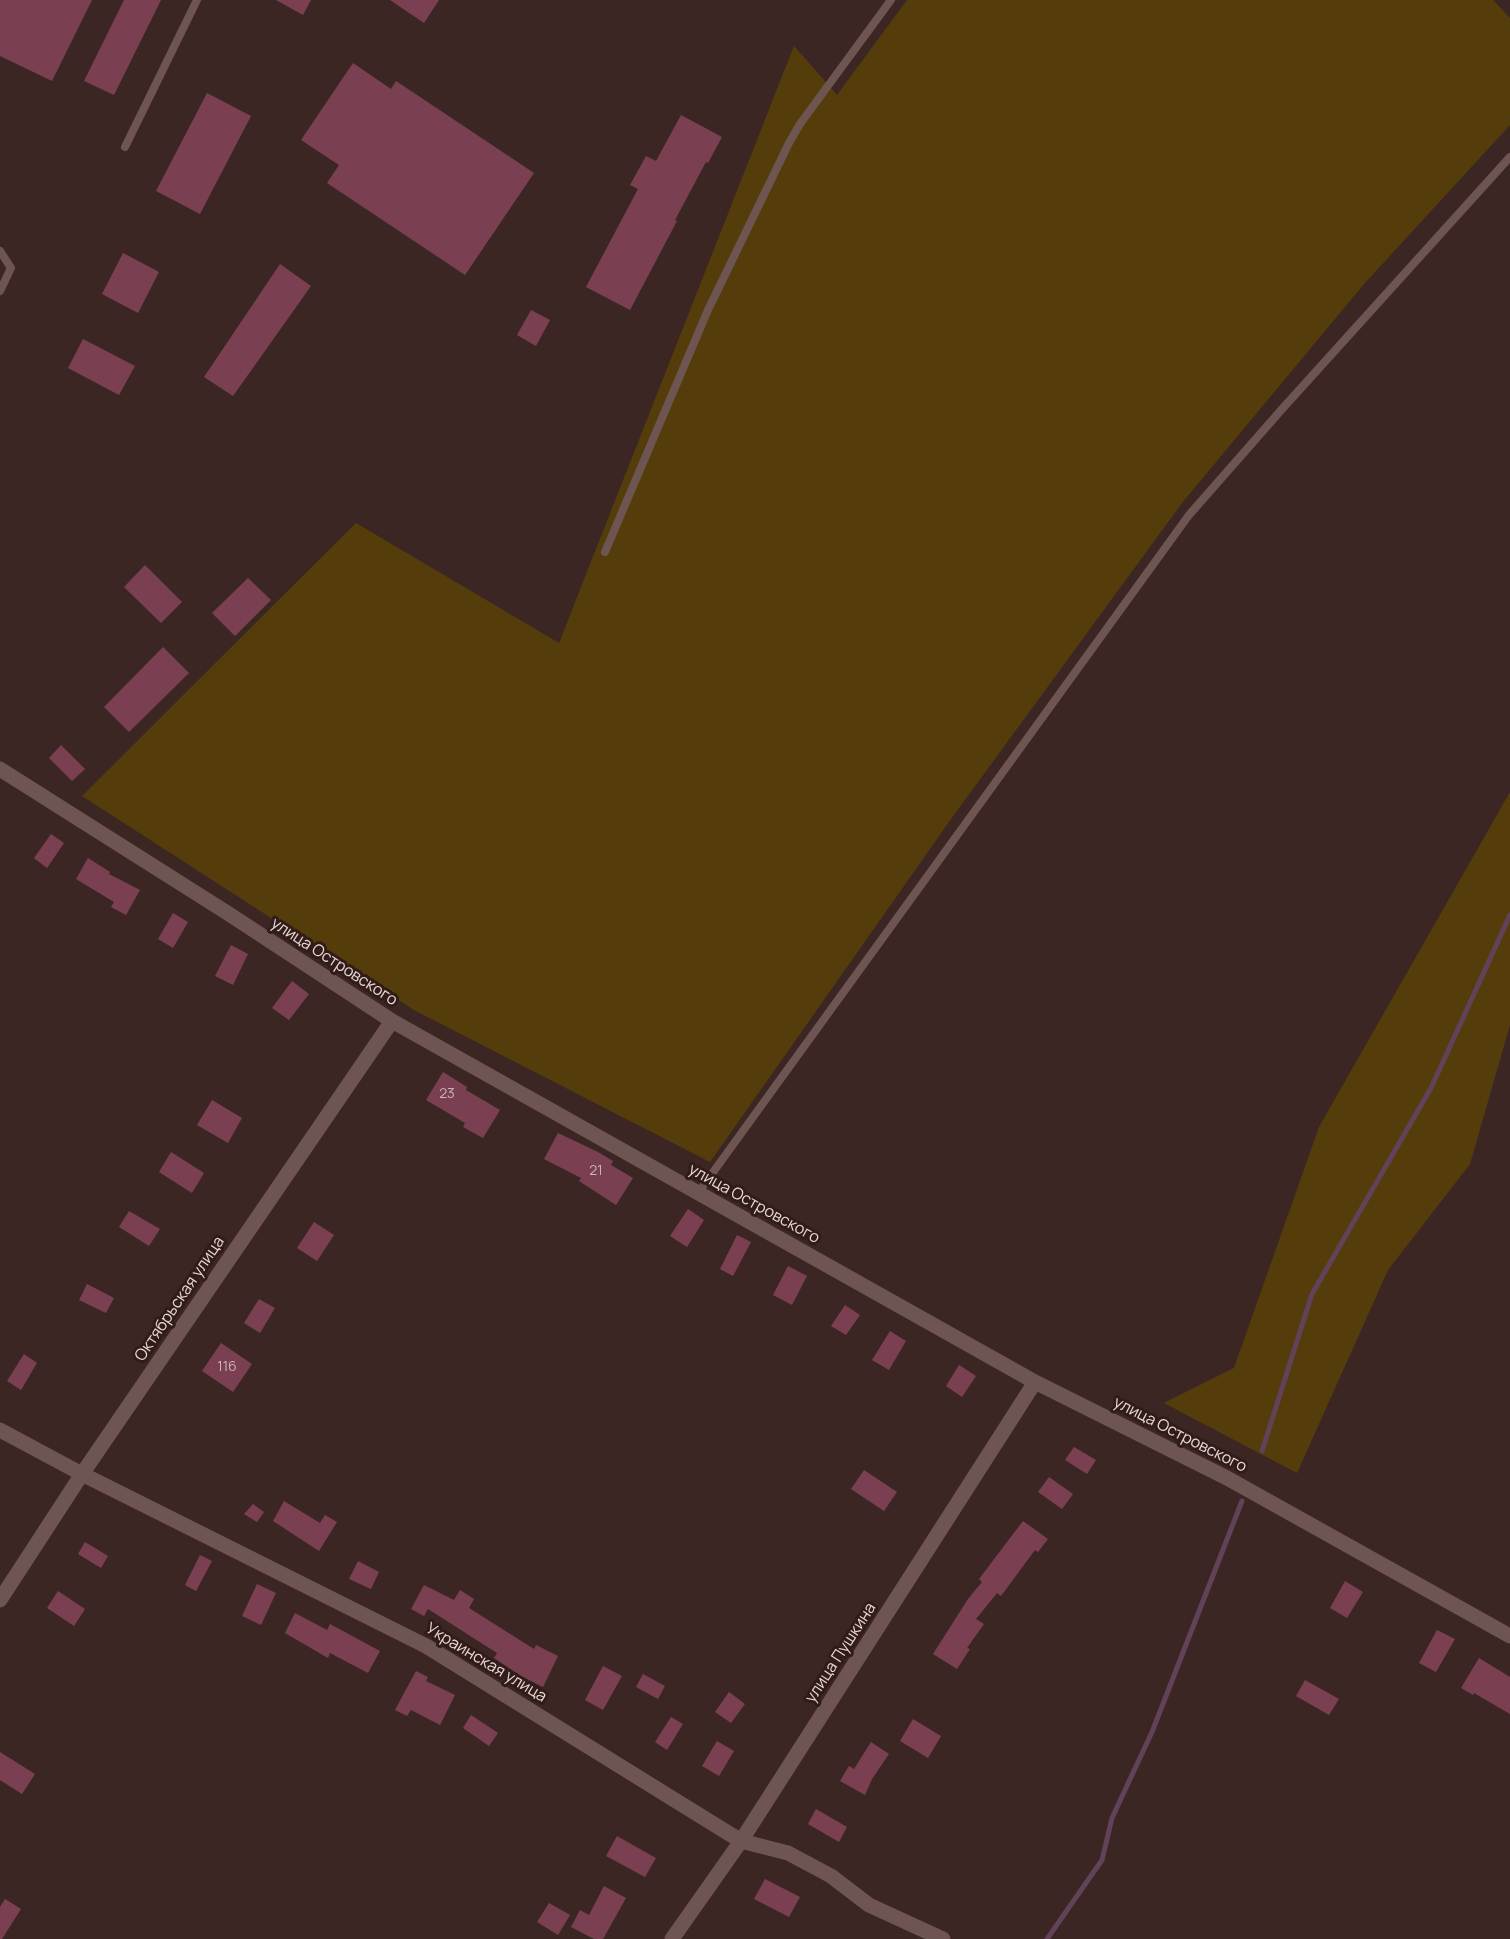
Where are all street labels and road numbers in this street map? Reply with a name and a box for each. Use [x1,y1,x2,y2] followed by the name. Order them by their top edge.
[267,914,401,1010] street label: улица Островского
[685,1160,823,1248] street label: улица Островского
[131,1233,229,1365] street label: Октябрьская улица
[1110,1393,1250,1477] street label: улица Островского
[802,1599,880,1707] street label: улица Пушкина
[422,1619,550,1707] street label: Украинская улица

